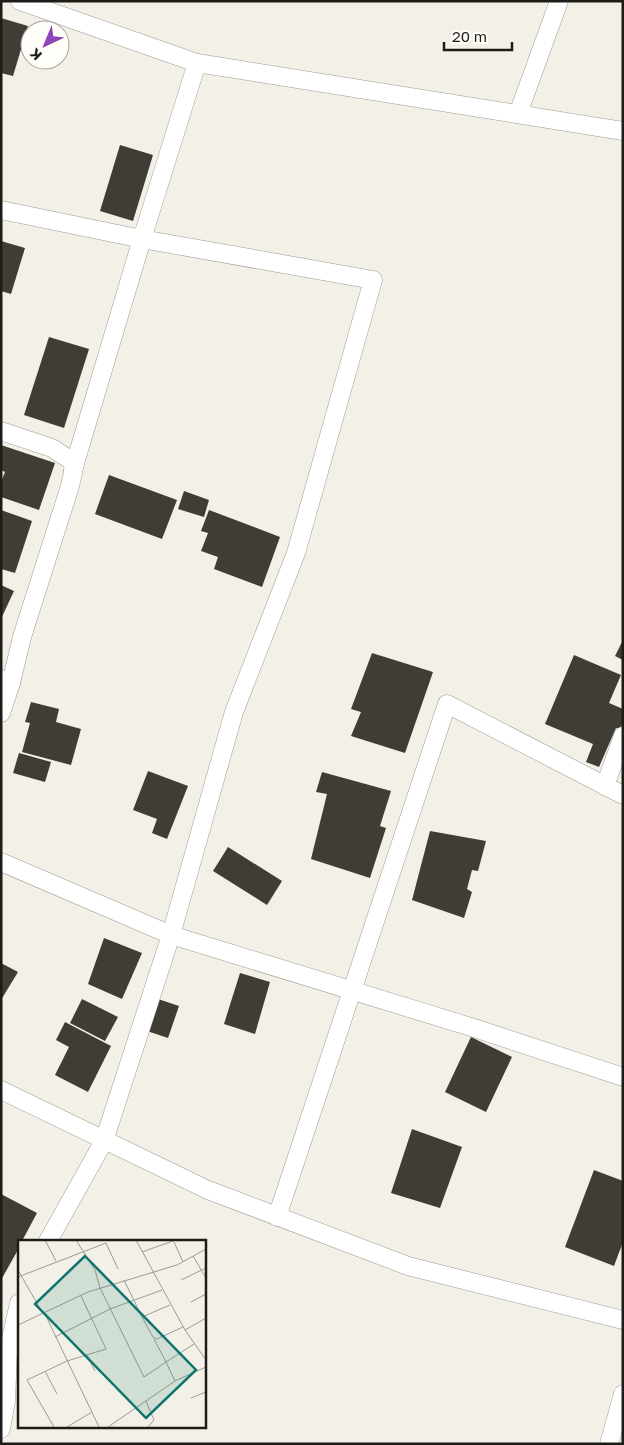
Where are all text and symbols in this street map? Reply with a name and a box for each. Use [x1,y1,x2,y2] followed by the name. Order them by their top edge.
[20,20,70,70] north arrow
[444,20,512,52] scale bar
[452,27,487,45] text: 20 m
[26,45,45,64] text: K
[18,1240,205,1428] inset map

